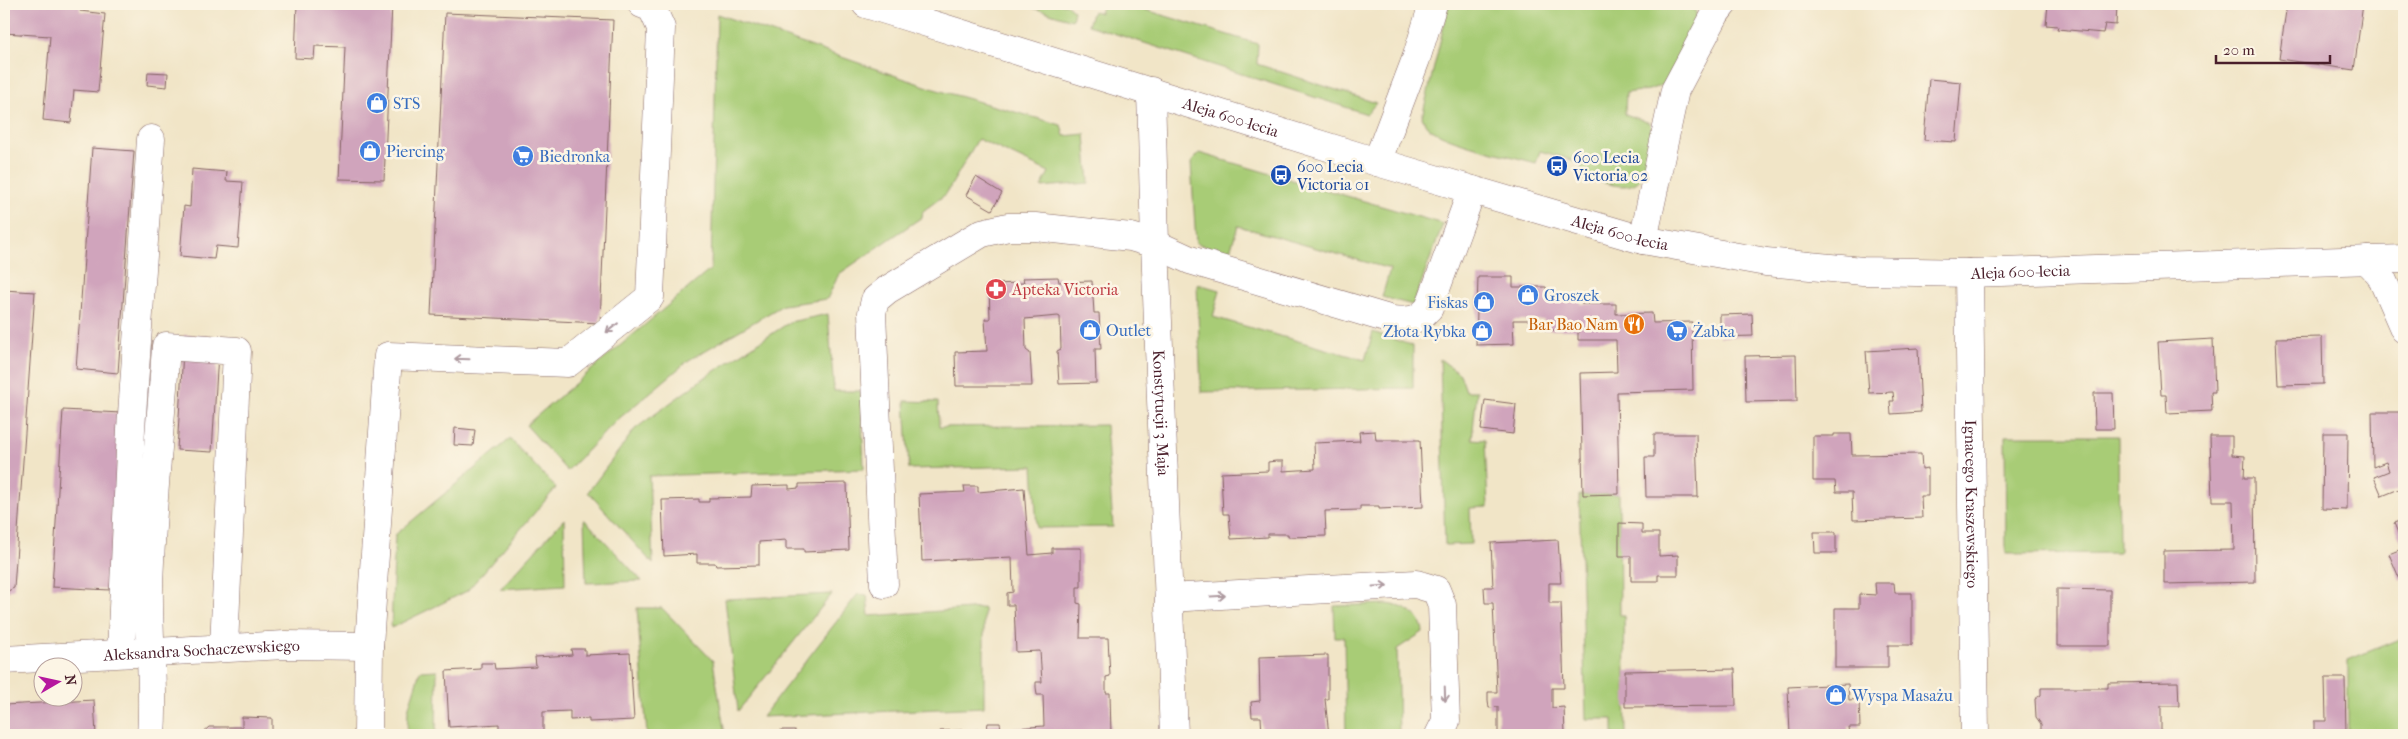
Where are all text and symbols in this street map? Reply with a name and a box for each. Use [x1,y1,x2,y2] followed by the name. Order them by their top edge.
[2216,32,2329,64] scale bar
[2223,41,2255,59] text: 20 m
[365,91,389,115] shop icon: STS
[1180,93,1282,141] street label: Aleja 600-lecia
[393,94,420,113] place label: STS
[358,139,382,163] shop icon: Piercing
[386,142,445,161] place label: Piercing
[511,144,535,168] supermarket icon: Biedronka
[539,147,611,166] place label: Biedronka
[1572,148,1648,185] place label: 600 Lecia Victoria 02
[1545,154,1569,178] bus stop icon: 600 Lecia Victoria 02
[1296,157,1370,194] place label: 600 Lecia Victoria 01
[1269,163,1293,187] bus stop icon: 600 Lecia Victoria 01
[1568,210,1670,254] street label: Aleja 600-lecia
[1970,261,2071,283] street label: Aleja 600-lecia
[984,277,1008,301] pharmacy icon: Apteka Victoria
[1011,280,1119,299] place label: Apteka Victoria
[1516,283,1540,307] shop icon: Groszek
[1544,286,1600,305] place label: Groszek
[1472,290,1496,314] shop icon: Fiskas
[1427,293,1468,312] place label: Fiskas
[1622,312,1646,336] restaurant icon: Bar Bao Nam
[1528,315,1619,334] place label: Bar Bao Nam
[1078,318,1102,342] shop icon: Outlet
[1470,319,1494,343] shop icon: Złota Rybka
[1665,319,1689,343] supermarket icon: Żabka
[1106,321,1152,340] place label: Outlet
[606,322,619,333] one-way arrow
[1383,322,1467,341] place label: Złota Rybka
[1693,322,1736,341] place label: Żabka
[1149,349,1173,477] street label: Konstytucji 3 Maja
[454,354,470,363] one-way arrow
[1961,420,1982,588] street label: Ignacego Kraszewskiego
[1372,582,1388,591] one-way arrow
[1210,591,1226,601] one-way arrow
[102,636,300,665] street label: Aleksandra Sochaczewskiego
[32,656,82,706] north arrow
[61,673,80,687] text: N
[1824,683,1848,707] shop icon: Wyspa Masażu
[1440,686,1450,702] one-way arrow
[1851,686,1953,705] place label: Wyspa Masażu

